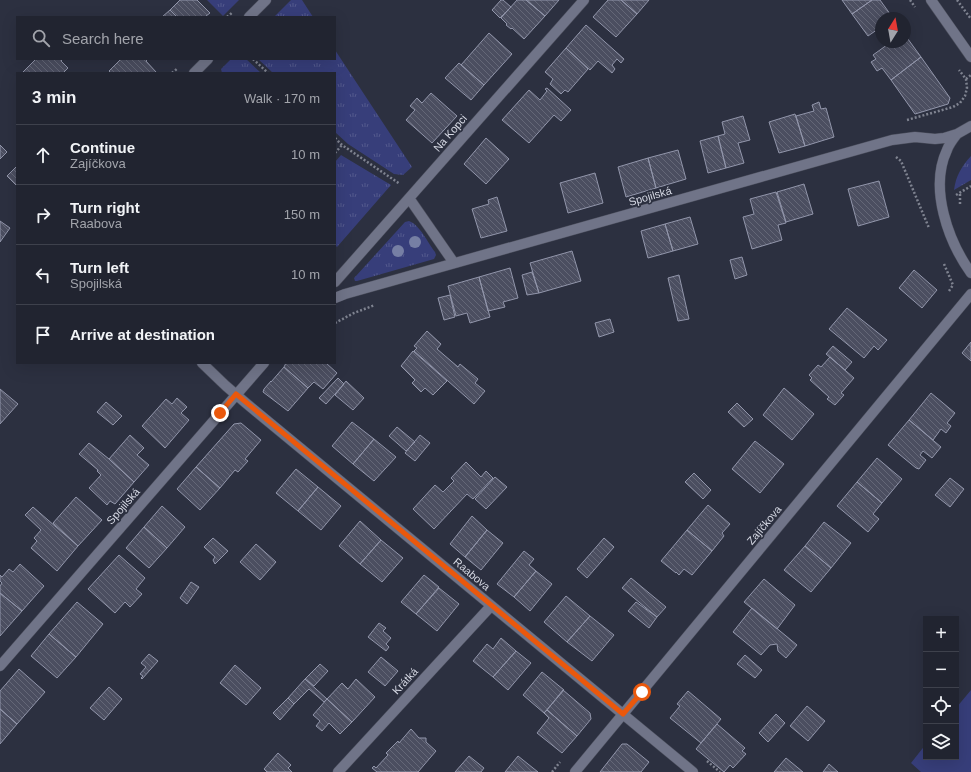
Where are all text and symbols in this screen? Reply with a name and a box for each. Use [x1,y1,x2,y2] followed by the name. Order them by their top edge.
[875,12,911,48] north arrow
[16,16,336,60] search box
[30,27,52,49] icon: search
[62,30,144,47] text: Search here
[32,88,76,107] text: 3 min
[244,91,320,106] text: Walk · 170 m
[431,112,469,154] street label: Na Kopci
[70,139,135,156] text: Continue
[32,144,54,166] icon: ahead
[291,147,320,162] text: 10 m
[70,156,126,171] text: Zajíčkova
[627,184,674,208] street label: Spojilská
[70,199,140,216] text: Turn right
[32,204,54,226] icon: right
[284,207,320,222] text: 150 m
[70,216,122,231] text: Raabova
[70,259,129,276] text: Turn left
[32,264,54,286] icon: left
[291,267,320,282] text: 10 m
[70,276,122,291] text: Spojilská
[32,324,54,346] icon: arrive
[70,326,215,343] text: Arrive at destination
[211,404,229,422] route end
[104,485,143,527] street label: Spojilská
[744,502,784,547] street label: Zajíčkova
[451,555,493,593] street label: Raabova
[923,616,959,760] map controls
[923,616,959,652] button: +
[923,652,959,688] button: −
[390,665,421,697] street label: Krátká
[633,683,651,701] route start
[923,688,959,724] button: locate
[923,724,959,760] button: layers

